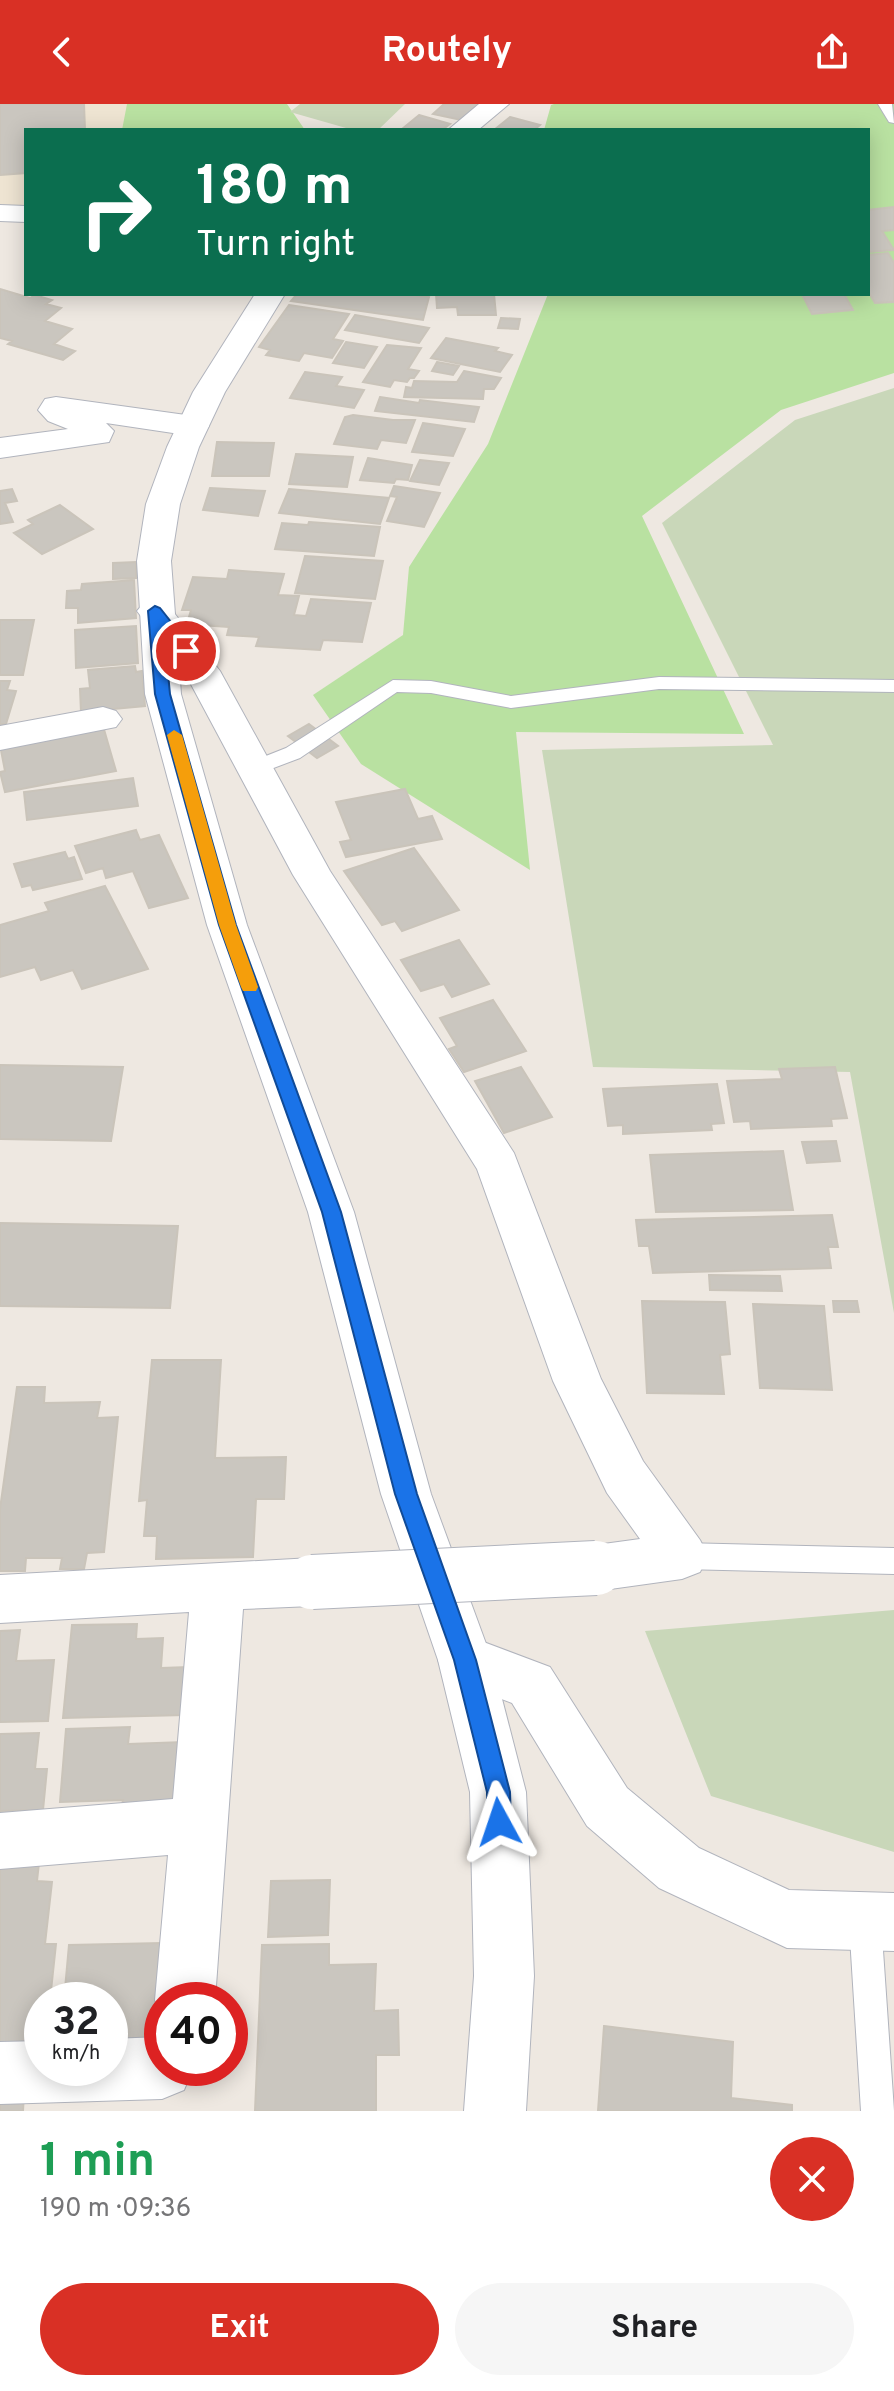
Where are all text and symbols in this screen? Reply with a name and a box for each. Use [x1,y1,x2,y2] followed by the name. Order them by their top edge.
[382,29,512,75] text: Routely
[40,30,84,74] icon: back
[810,30,854,74] icon: share
[196,154,353,224] text: 180 m
[64,160,168,264] icon: right
[196,223,355,269] text: Turn right
[152,617,220,685] pin
[164,629,208,673] icon: arrive
[457,1780,541,1864] position arrow
[144,1982,248,2086] speed limit sign: 40
[52,1999,100,2049] text: 32
[52,2041,100,2067] text: km/h
[40,2133,155,2193] text: 1 min
[770,2137,854,2221] button: close
[40,2193,191,2226] text: 190 m · 09:36
[40,2283,439,2375] button: Exit
[455,2283,854,2375] button: Share

